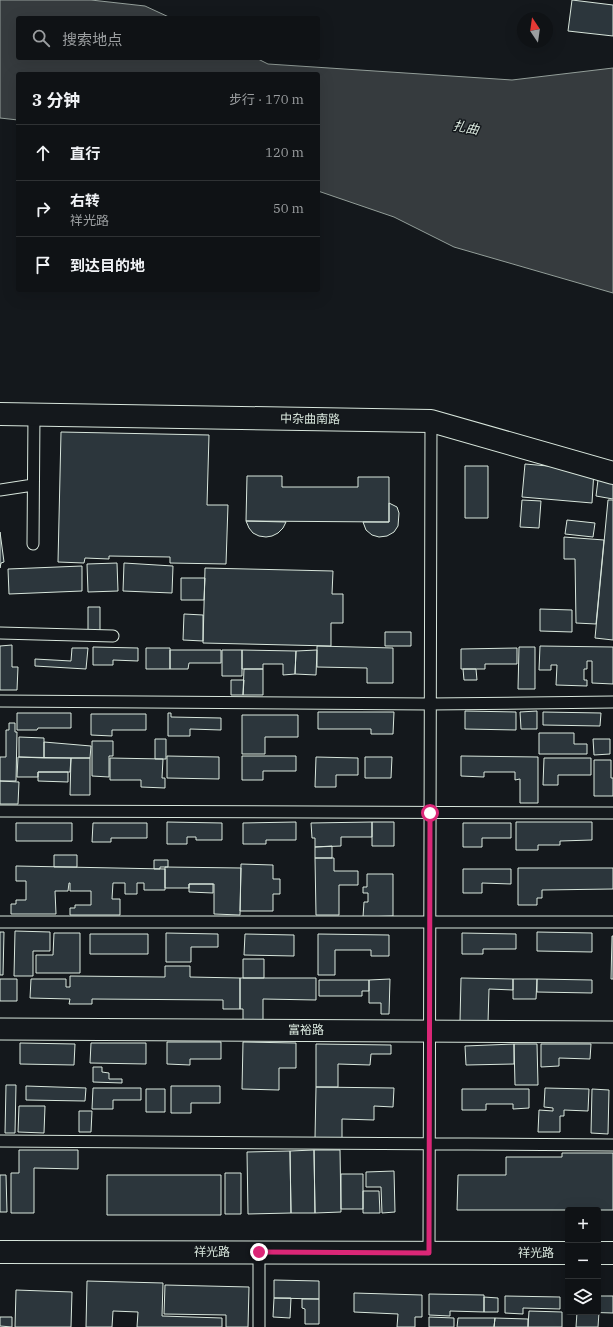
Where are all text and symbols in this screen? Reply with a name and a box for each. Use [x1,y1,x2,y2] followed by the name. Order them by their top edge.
[517,12,553,48] north arrow
[16,16,320,60] search box
[30,27,52,49] icon: search
[62,30,122,49] text: 搜索地点
[32,89,80,111] text: 3 分钟
[229,91,304,108] text: 步行 · 170 m
[452,117,481,139] water label: 扎曲
[32,142,54,164] icon: ahead
[70,144,100,163] text: 直行
[265,144,304,161] text: 120 m
[70,191,100,210] text: 右转
[32,198,54,220] icon: right
[273,200,304,217] text: 50 m
[70,212,109,229] text: 祥光路
[32,254,54,276] icon: arrive
[70,256,145,275] text: 到达目的地
[280,410,340,427] street label: 中杂曲南路
[421,804,439,822] route start
[288,1022,324,1037] street label: 富裕路
[565,1207,601,1315] map controls
[565,1207,601,1243] button: +
[250,1243,268,1261] route end
[565,1243,601,1279] button: −
[194,1244,230,1259] street label: 祥光路
[518,1245,554,1260] street label: 祥光路
[565,1279,601,1315] button: layers

